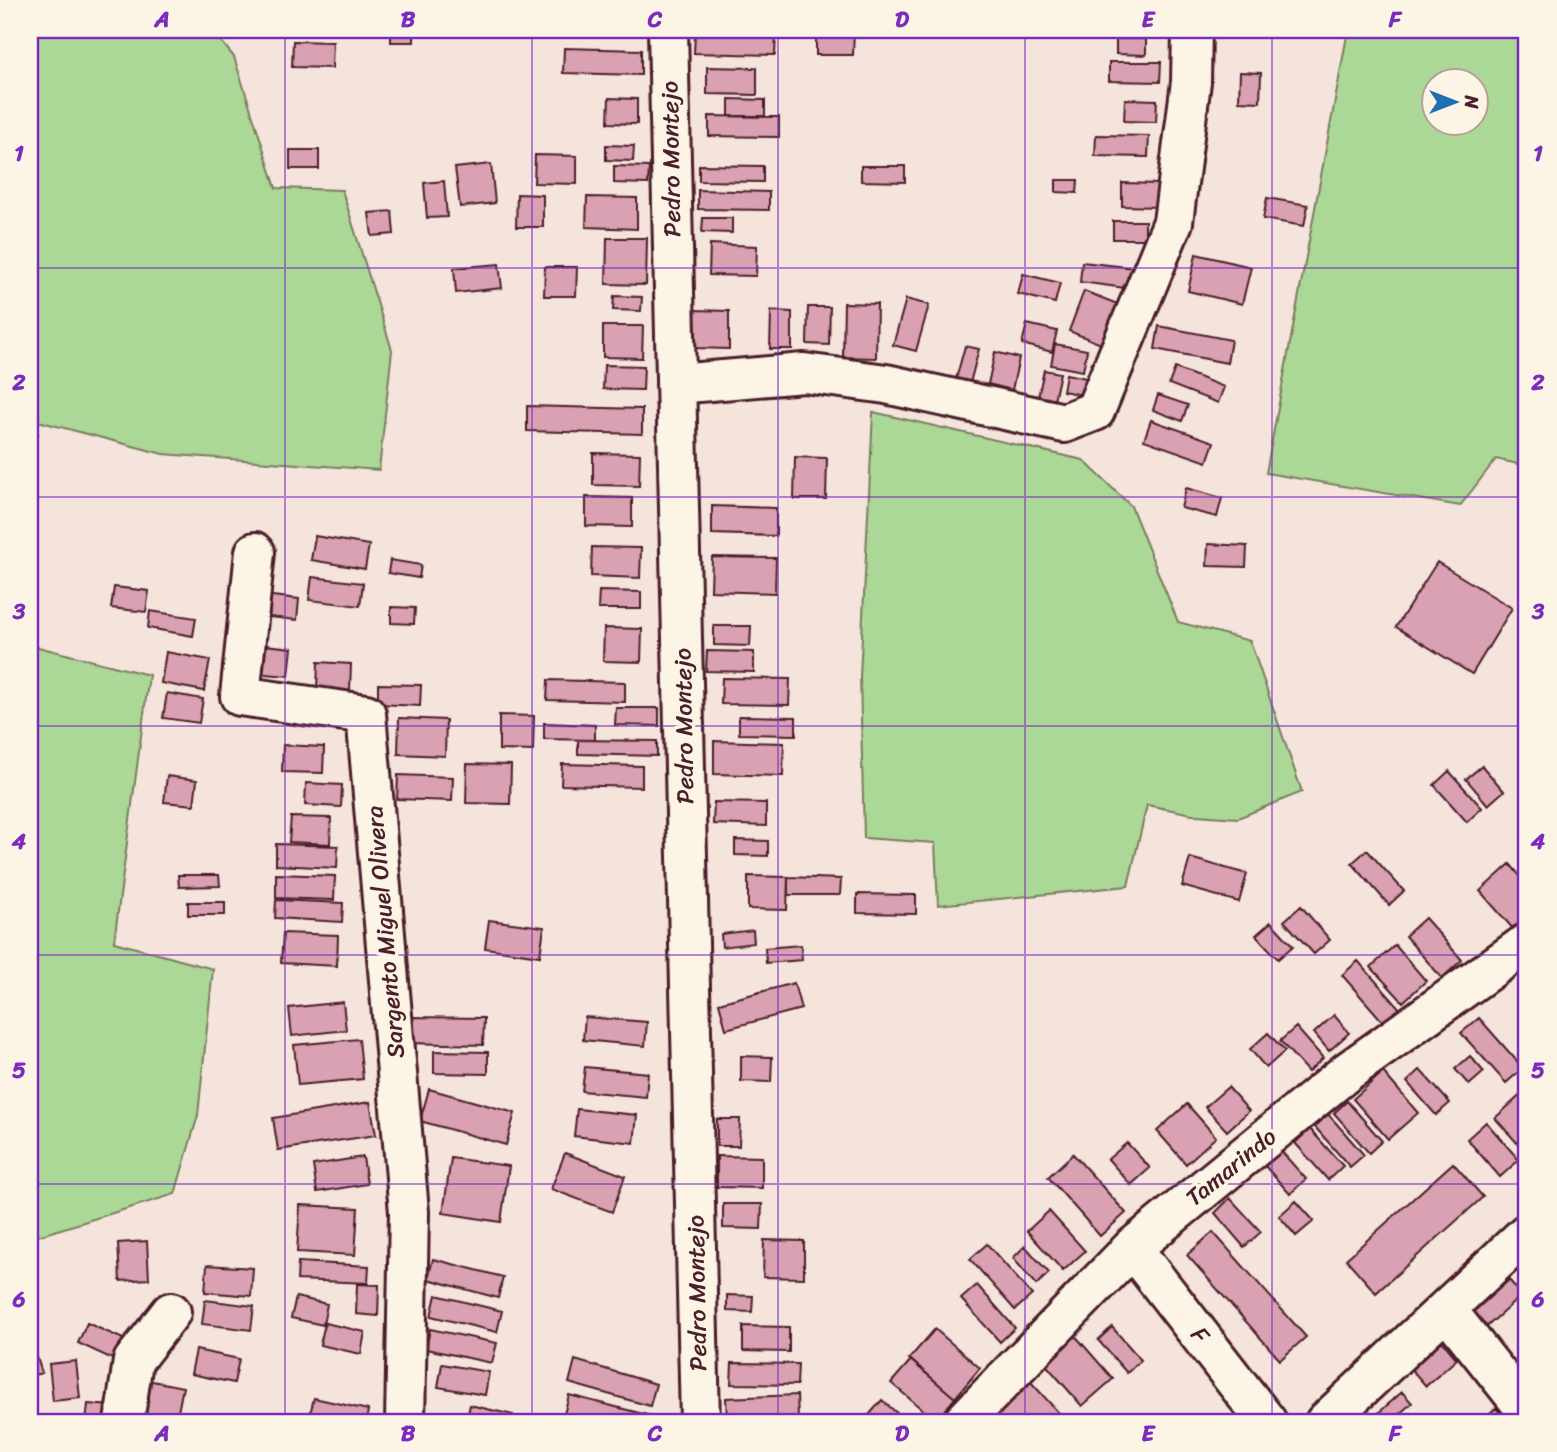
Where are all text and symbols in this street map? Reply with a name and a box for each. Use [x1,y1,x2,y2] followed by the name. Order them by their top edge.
[153,0,170,40] text: A
[401,0,416,40] text: B
[647,0,663,40] text: C
[895,0,910,40] text: D
[1142,0,1157,40] text: E
[1388,0,1403,40] text: F
[1420,66,1490,136] north arrow
[649,81,693,237] street label: Pedro Montejo
[1455,94,1488,109] text: N
[14,133,24,174] text: 1
[1533,133,1543,174] text: 1
[11,362,26,403] text: 2
[1530,362,1545,403] text: 2
[12,591,26,632] text: 3
[1531,591,1545,632] text: 3
[662,648,706,804] street label: Pedro Montejo
[353,804,417,1060] street label: Sargento Miguel Olivera
[11,821,27,862] text: 4
[1530,821,1546,862] text: 4
[12,1050,26,1091] text: 5
[1531,1050,1545,1091] text: 5
[1176,1117,1286,1217] street label: Tamarindo
[675,1215,719,1371] street label: Pedro Montejo
[11,1279,26,1320] text: 6
[1530,1279,1545,1320] text: 6
[1179,1317,1221,1354] street label: F
[153,1413,170,1452] text: A
[401,1413,416,1452] text: B
[647,1413,663,1452] text: C
[895,1413,910,1452] text: D
[1142,1413,1157,1452] text: E
[1388,1413,1403,1452] text: F

